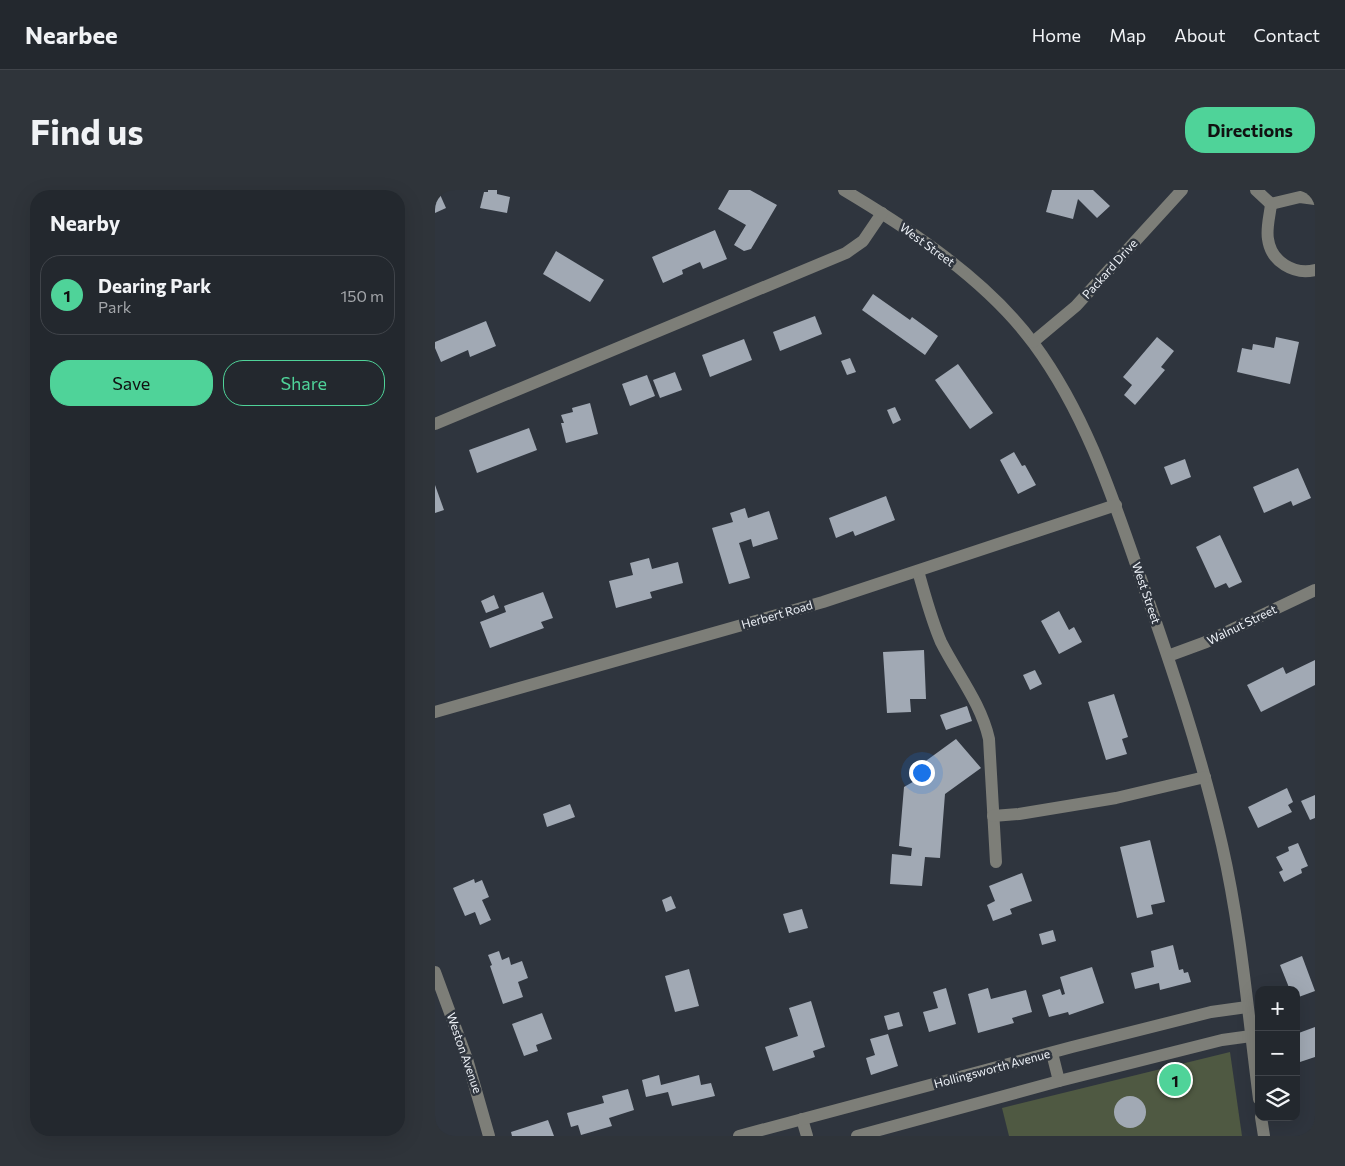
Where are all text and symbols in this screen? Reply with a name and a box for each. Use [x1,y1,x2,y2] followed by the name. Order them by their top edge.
[25,20,118,49] text: Nearbee
[1032,24,1081,46] text: Home
[1109,24,1146,46] text: Map
[1174,24,1226,46] text: About
[1254,24,1320,46] text: Contact
[1185,107,1315,153] button: Directions
[30,109,144,152] text: Find us
[50,210,120,235] text: Nearby
[897,220,958,269] street label: West Street
[1079,236,1140,301] street label: Packard Drive
[98,274,211,297] text: Dearing Park
[63,286,71,305] text: 1
[341,286,384,305] text: 150 m
[98,297,131,316] text: Park
[50,360,213,406] button: Save
[223,360,385,406] button: Share
[1130,560,1164,625] street label: West Street
[739,597,814,631] street label: Herbert Road
[1204,601,1279,647] street label: Walnut Street
[909,760,935,786] your location
[1255,986,1300,1121] map controls
[1255,986,1300,1031] button: +
[445,1011,485,1095] street label: Weston Avenue
[1255,1031,1300,1076] button: −
[932,1046,1051,1090] street label: Hollingsworth Avenue
[1159,1061,1191,1099] pin: 1
[1255,1076,1300,1121] button: layers

